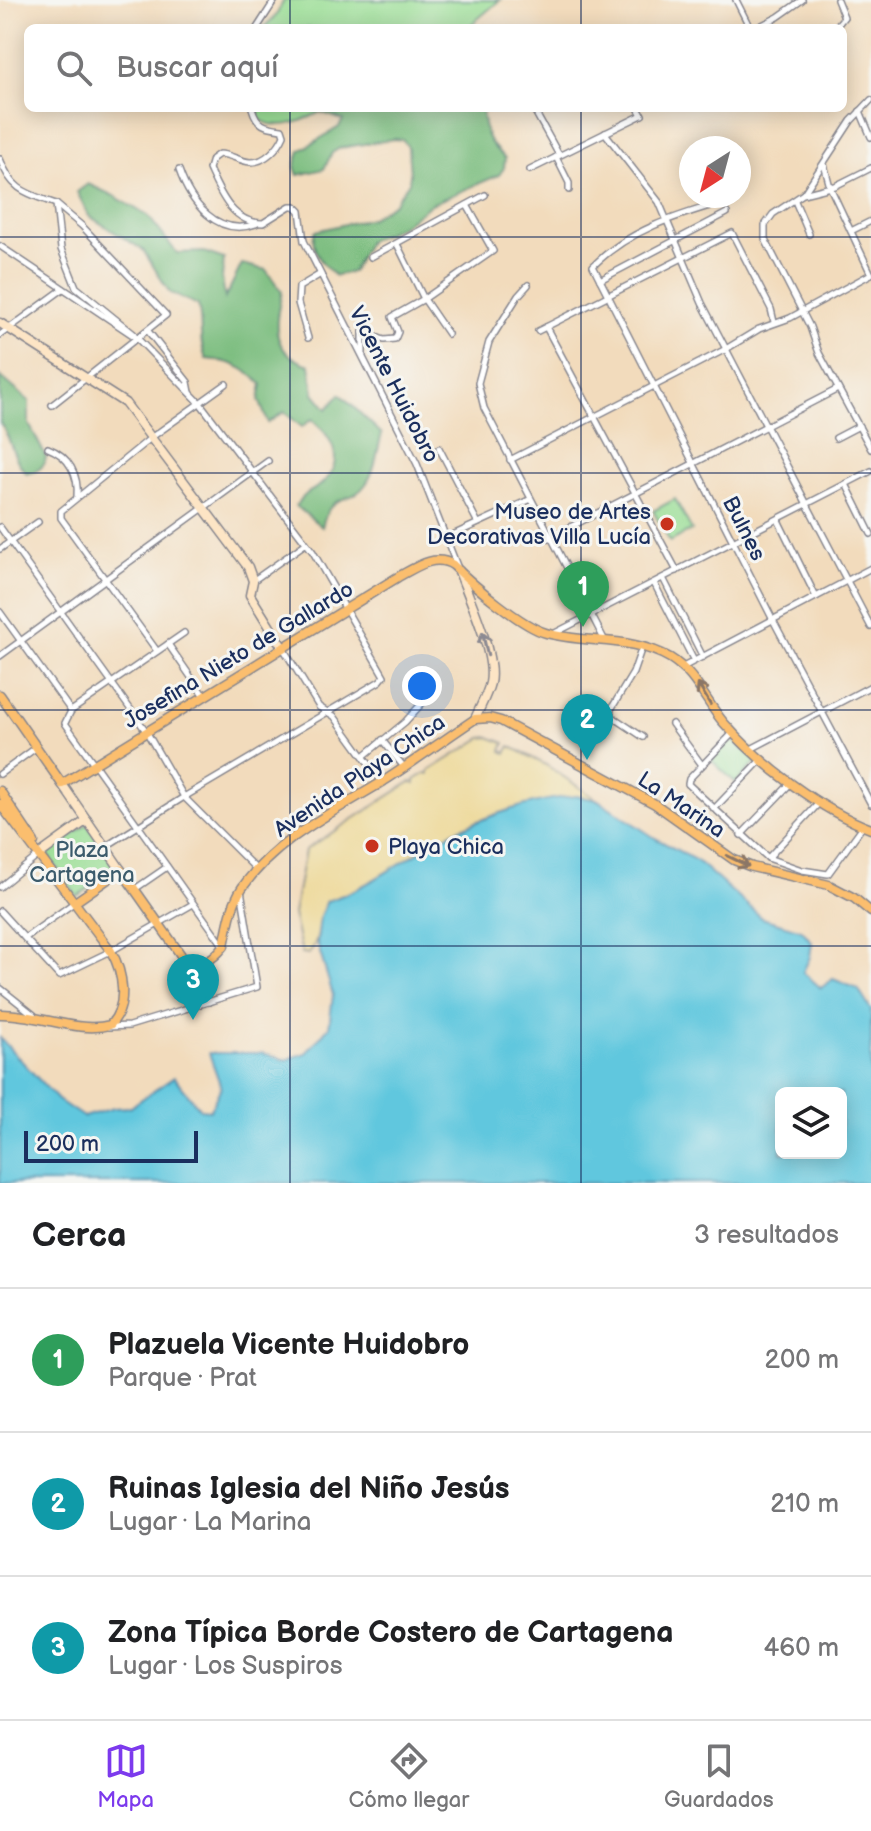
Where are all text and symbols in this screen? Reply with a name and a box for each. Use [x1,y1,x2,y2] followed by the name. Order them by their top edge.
[24,24,847,112] search box
[52,46,96,90] icon: search
[116,50,278,86] text: Buscar aquí
[679,136,751,208] north arrow
[343,302,445,467] street label: Vicente Huidobro
[716,492,771,565] street label: Bulnes
[427,499,651,551] place label: Museo de Artes Decorativas Villa Lucía
[658,515,676,533] marker: Museo de Artes Decorativas Villa Lucía
[557,561,609,627] pin: 1
[119,576,359,735] street label: Josefina Nieto de Gallardo
[476,632,491,657] one-way arrow
[402,666,442,706] your location
[695,683,711,706] one-way arrow
[561,694,613,760] pin: 2
[269,709,451,844] street label: Avenida Playa Chica
[632,766,730,844] street label: La Marina
[388,834,504,861] place label: Playa Chica
[29,837,135,889] park label: Plaza Cartagena
[363,837,381,855] marker: Playa Chica
[725,854,749,869] one-way arrow
[167,954,219,1020] pin: 3
[775,1087,847,1159] map controls
[775,1087,847,1159] button: layers
[24,1127,198,1163] scale bar
[36,1131,99,1158] text: 200 m
[32,1215,127,1256] text: Cerca
[694,1220,839,1251] text: 3 resultados
[108,1327,469,1363] text: Plazuela Vicente Huidobro
[53,1345,63,1376] text: 1
[765,1345,839,1376] text: 200 m
[108,1363,257,1394] text: Parque · Prat
[108,1471,510,1507] text: Ruinas Iglesia del Niño Jesús
[50,1489,66,1520] text: 2
[770,1489,839,1520] text: 210 m
[108,1507,311,1538] text: Lugar · La Marina
[108,1615,673,1651] text: Zona Típica Borde Costero de Cartagena
[50,1633,66,1664] text: 3
[763,1633,839,1664] text: 460 m
[108,1651,343,1682] text: Lugar · Los Suspiros
[97,1739,154,1814] tab: Mapa
[349,1739,469,1814] tab: Cómo llegar
[664,1739,774,1814] tab: Guardados

